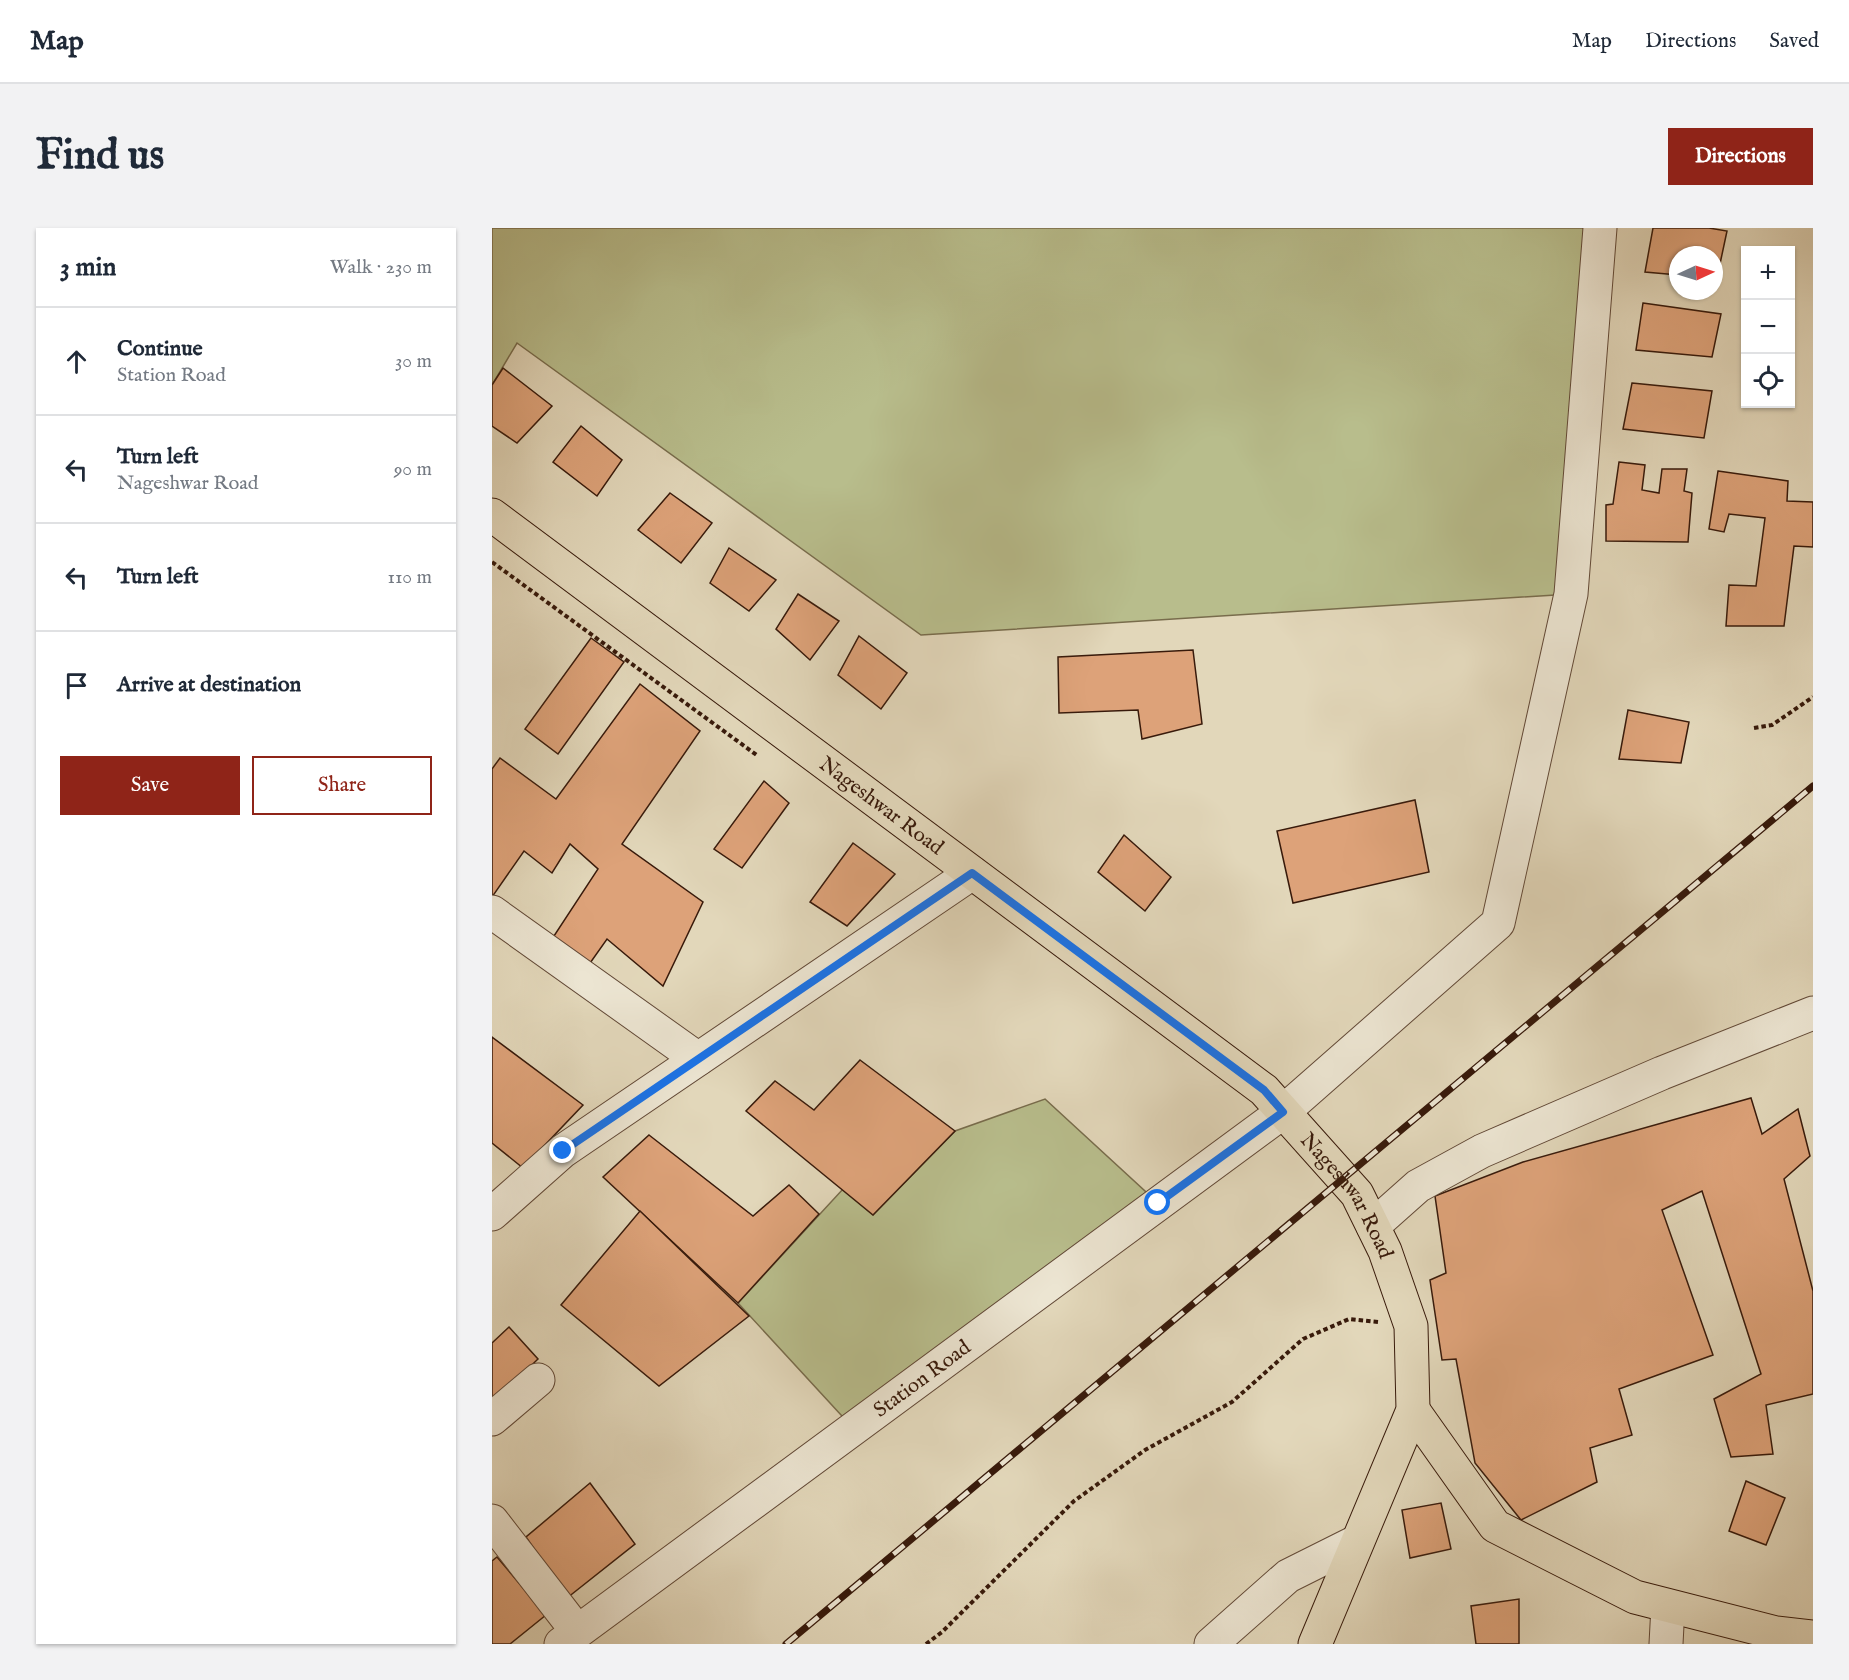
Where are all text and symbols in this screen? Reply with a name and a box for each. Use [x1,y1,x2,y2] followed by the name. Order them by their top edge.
[30,24,84,59] text: Map
[1572,28,1612,55] text: Map
[1645,28,1736,55] text: Directions
[1769,28,1819,55] text: Saved
[1668,128,1813,185] button: Directions
[36,130,164,183] text: Find us
[1669,246,1723,300] north arrow
[1741,246,1795,408] map controls
[1741,246,1795,300] button: +
[60,251,116,284] text: 3 min
[330,255,432,280] text: Walk · 230 m
[1741,300,1795,354] button: −
[117,335,203,363] text: Continue
[60,345,93,378] icon: ahead
[395,349,432,374] text: 30 m
[1741,354,1795,408] button: locate
[117,363,226,388] text: Station Road
[117,443,199,471] text: Turn left
[60,453,93,486] icon: left
[394,457,432,482] text: 90 m
[117,471,258,496] text: Nageshwar Road
[60,561,93,594] icon: left
[117,563,199,591] text: Turn left
[388,565,432,590] text: 110 m
[60,669,93,702] icon: arrive
[117,671,301,699] text: Arrive at destination
[813,751,949,862] street label: Nageshwar Road
[60,756,240,815] button: Save
[252,756,432,815] button: Share
[1294,1128,1399,1263] street label: Nageshwar Road
[549,1137,575,1163] route end
[1144,1189,1170,1215] route start
[869,1334,977,1424] street label: Station Road

